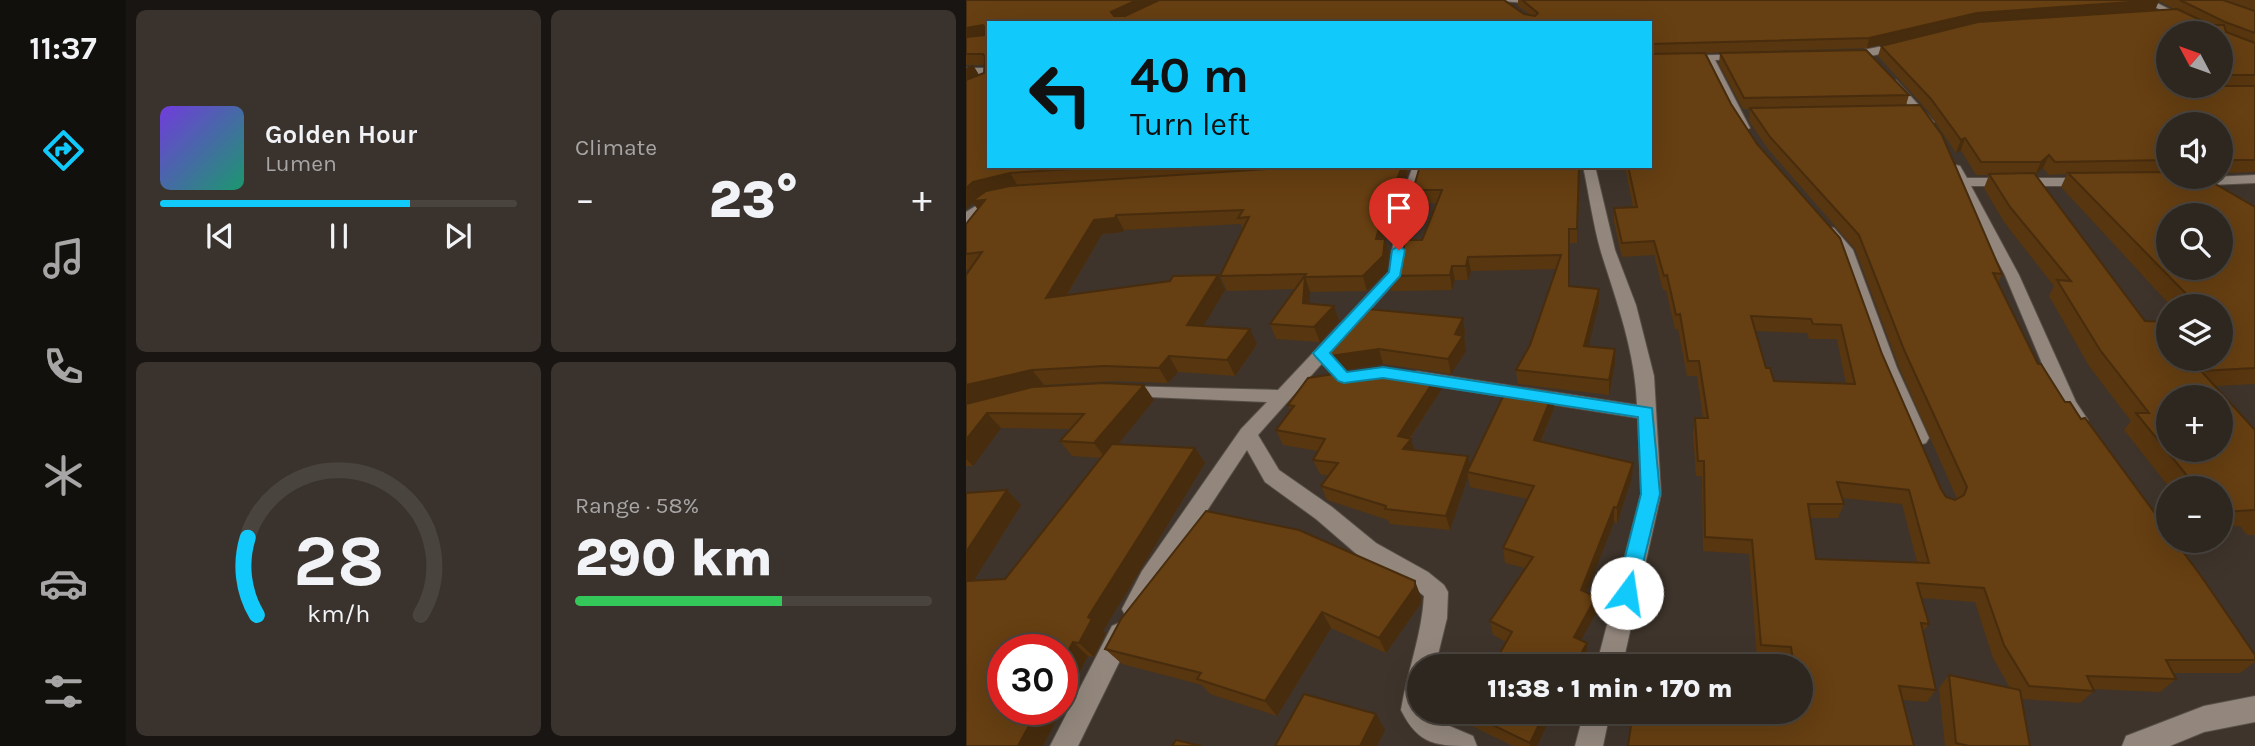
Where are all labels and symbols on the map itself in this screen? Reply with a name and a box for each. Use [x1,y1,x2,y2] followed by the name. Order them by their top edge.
[2156,21,2233,98] north arrow
[1369,178,1429,250] pin
[1590,556,1664,630] position arrow
[987,634,1078,725] speed limit sign: 30

